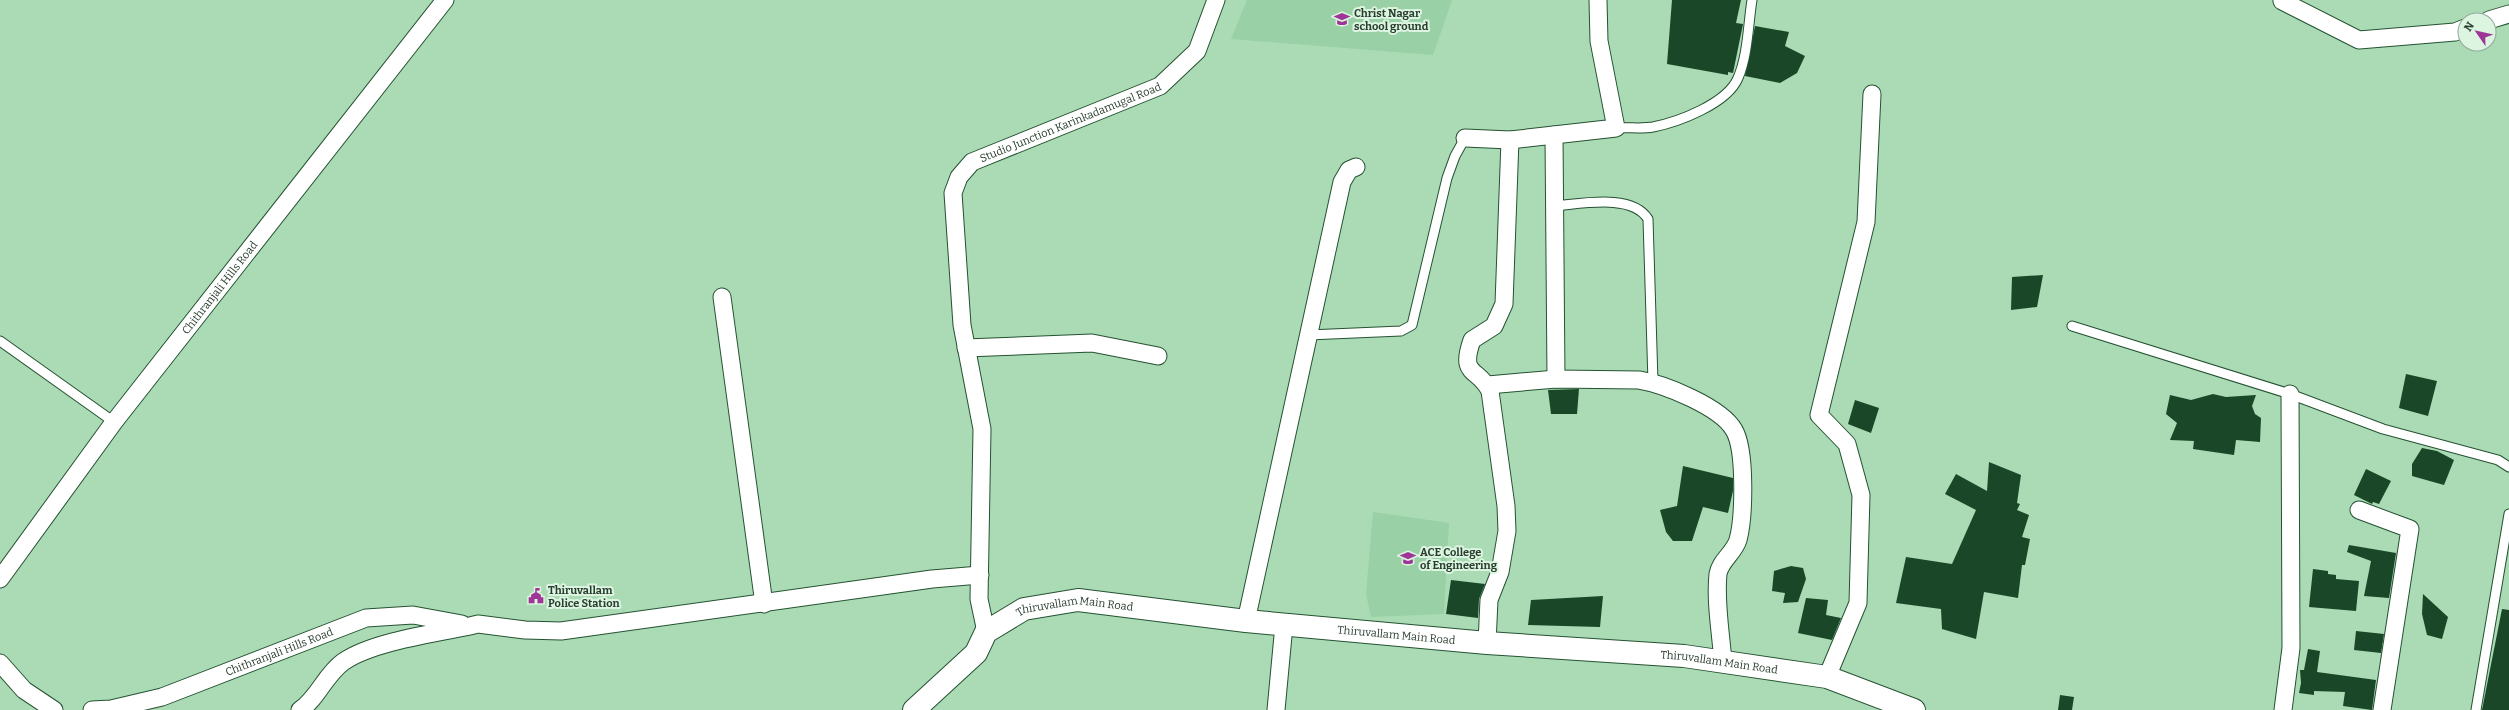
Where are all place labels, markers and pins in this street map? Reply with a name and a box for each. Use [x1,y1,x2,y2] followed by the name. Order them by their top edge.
[1354,7,1429,33] place label: Christ Nagar school ground
[1333,10,1351,28] school or university icon: Christ Nagar school ground
[1420,546,1498,572] place label: ACE College of Engineering
[1399,549,1417,567] school or university icon: ACE College of Engineering
[548,584,620,610] place label: Thiruvallam Police Station
[527,587,545,605] public building icon: Thiruvallam Police Station

